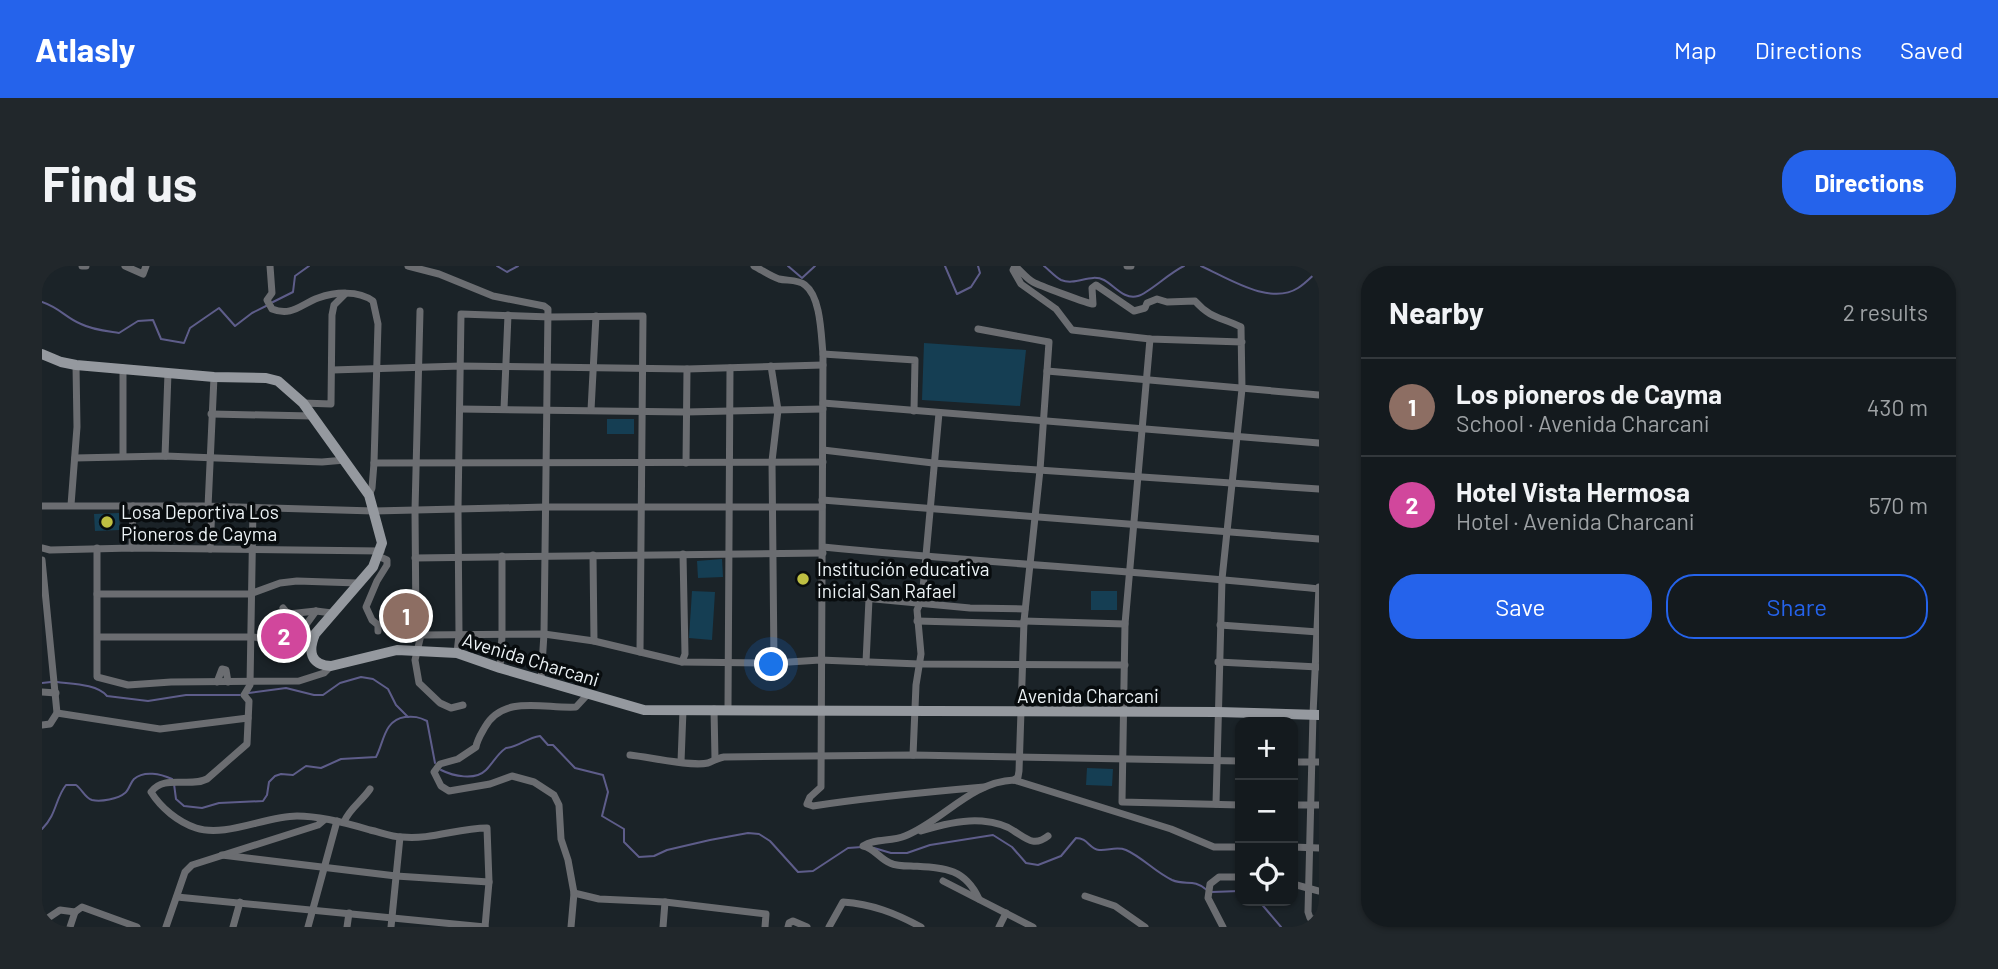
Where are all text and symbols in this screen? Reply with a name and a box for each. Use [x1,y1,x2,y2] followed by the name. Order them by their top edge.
[35,29,135,69] text: Atlasly
[1674,35,1717,64] text: Map
[1755,35,1862,64] text: Directions
[1900,35,1963,64] text: Saved
[1782,150,1956,215] button: Directions
[42,153,197,212] text: Find us
[1389,294,1484,330] text: Nearby
[1843,298,1928,326] text: 2 results
[1456,378,1722,409] text: Los pioneros de Cayma
[1408,393,1416,421] text: 1
[1867,393,1928,421] text: 430 m
[1456,409,1710,437] text: School · Avenida Charcani
[1456,476,1690,507] text: Hotel Vista Hermosa
[1406,491,1418,519] text: 2
[1869,491,1928,519] text: 570 m
[121,500,279,545] place label: Losa Deportiva Los Pioneros de Cayma
[1456,507,1695,535] text: Hotel · Avenida Charcani
[99,514,115,530] marker: Losa Deportiva Los Pioneros de Cayma
[817,557,990,602] place label: Institución educativa inicial San Rafael
[795,571,811,587] marker: Institución educativa inicial San Rafael
[1389,574,1652,639] button: Save
[1666,574,1928,639] button: Share
[383,590,429,642] pin: 1
[261,610,307,662] pin: 2
[460,627,602,691] street label: Avenida Charcani
[754,647,788,681] your location
[1017,684,1159,707] street label: Avenida Charcani
[1235,717,1298,906] map controls
[1235,717,1298,780] button: +
[1235,780,1298,843] button: −
[1235,843,1298,906] button: locate

